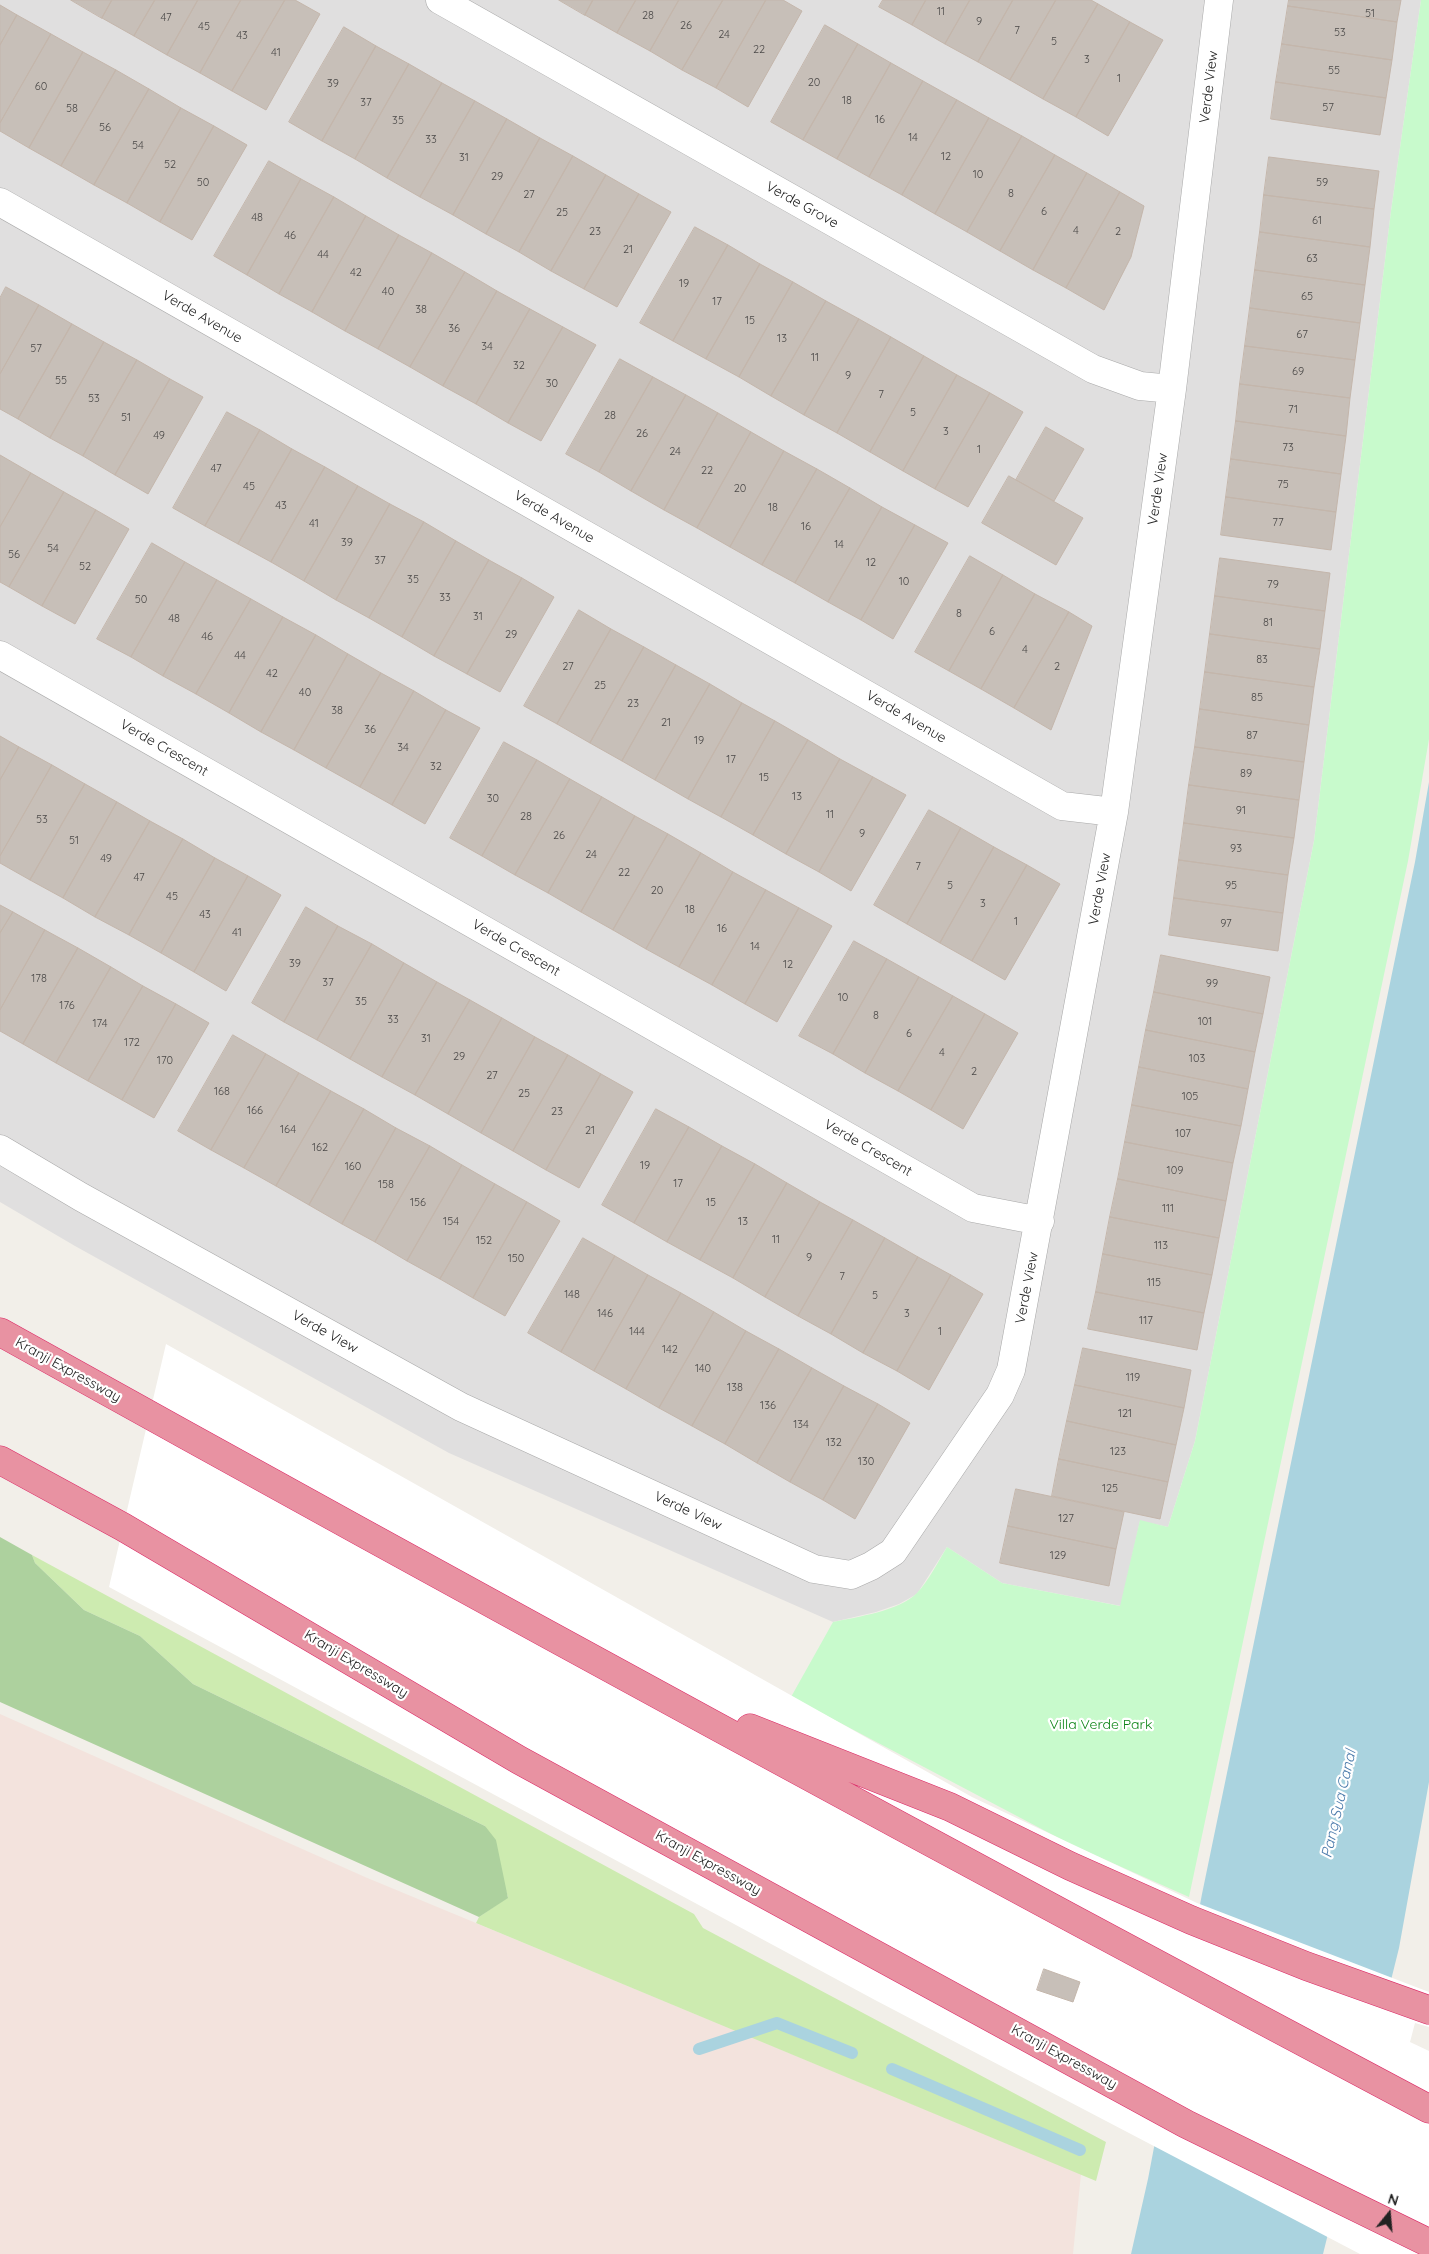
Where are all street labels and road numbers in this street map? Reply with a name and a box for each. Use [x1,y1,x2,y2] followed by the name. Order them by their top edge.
[1196,50,1222,124] street label: Verde View
[763,178,841,232] street label: Verde Grove
[159,287,245,347] street label: Verde Avenue
[1145,452,1171,526] street label: Verde View
[511,487,597,547] street label: Verde Avenue
[863,687,949,747] street label: Verde Avenue
[117,716,211,780] street label: Verde Crescent
[1085,852,1115,926] street label: Verde View
[469,916,563,980] street label: Verde Crescent
[821,1116,915,1180] street label: Verde Crescent
[1012,1251,1042,1325] street label: Verde View
[289,1307,361,1357] street label: Verde View
[12,1334,124,1406] street label: Kranji Expressway
[651,1488,725,1534] street label: Verde View
[301,1626,411,1702] street label: Kranji Expressway
[652,1827,764,1899] street label: Kranji Expressway
[1008,2021,1120,2093] street label: Kranji Expressway

